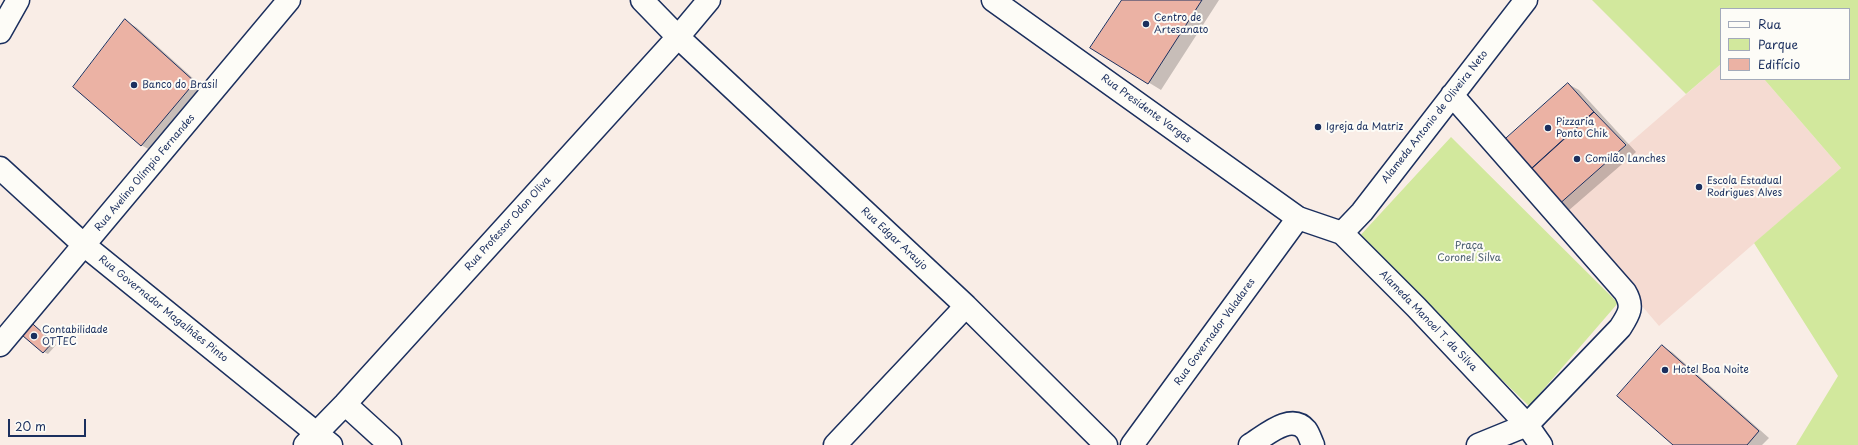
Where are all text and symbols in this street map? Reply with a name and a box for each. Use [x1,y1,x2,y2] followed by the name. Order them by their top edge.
[1720,8,1850,80] legend
[1154,12,1208,36] place label: Centro de Artesanato
[1758,15,1781,33] text: Rua
[1141,19,1151,29] marker: Centro de Artesanato
[1758,35,1798,53] text: Parque
[1379,48,1491,186] street label: Alameda Antonio de Oliveira Neto
[1758,55,1800,73] text: Edifício
[1099,72,1193,146] street label: Rua Presidente Vargas
[142,79,218,91] place label: Banco do Brasil
[129,80,139,90] marker: Banco do Brasil
[93,112,197,234] street label: Rua Avelino Olímpio Fernandes
[1556,116,1608,140] place label: Pizzaria Ponto Chik
[1326,121,1403,133] place label: Igreja da Matriz
[1313,122,1323,132] marker: Igreja da Matriz
[1543,123,1553,133] marker: Pizzaria Ponto Chik
[1585,153,1665,165] place label: Comilão Lanches
[1572,154,1582,164] marker: Comilão Lanches
[463,175,553,273] street label: Rua Professor Odon Oliva
[1707,175,1782,198] place label: Escola Estadual Rodrigues Alves
[1694,182,1704,192] marker: Escola Estadual Rodrigues Alves
[858,205,930,273] street label: Rua Edgar Araujo
[1437,240,1501,264] park label: Praça Coronel Silva
[96,253,230,365] street label: Rua Governador Magalhães Pinto
[1377,268,1479,374] street label: Alameda Manoel T. da Silva
[1172,276,1258,388] street label: Rua Governador Valadares
[42,324,108,348] place label: Contabilidade OTTEC
[29,331,39,341] marker: Contabilidade OTTEC
[1673,364,1749,376] place label: Hotel Boa Noite
[1660,365,1670,375] marker: Hotel Boa Noite
[10,411,88,437] scale bar
[15,417,46,435] text: 20 m

